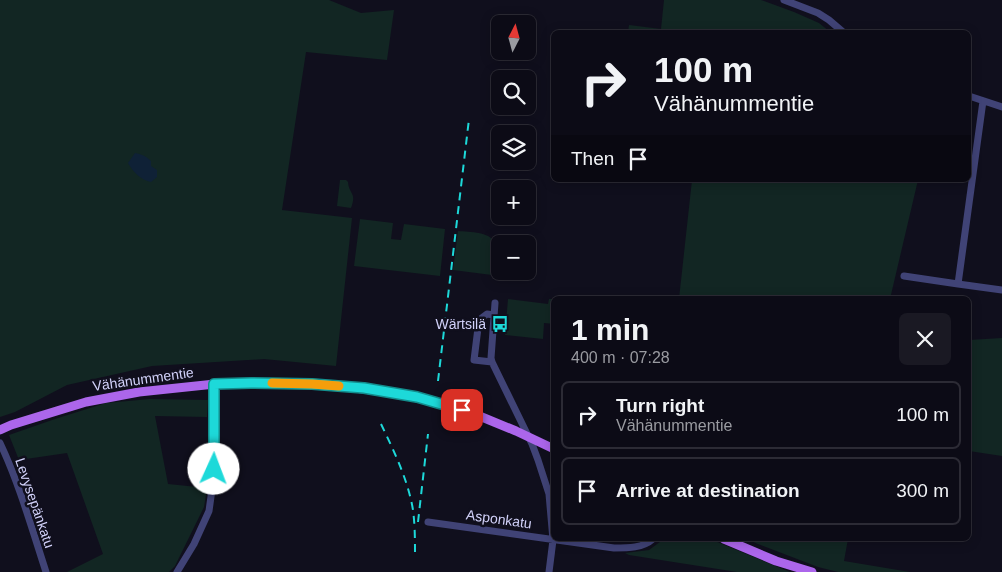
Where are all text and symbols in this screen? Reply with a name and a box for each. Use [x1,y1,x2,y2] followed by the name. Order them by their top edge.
[491,15,536,60] north arrow
[491,15,536,280] map controls
[571,50,636,115] icon: right
[654,50,753,89] text: 100 m
[491,70,536,115] button: search
[654,91,814,116] text: Vähänummentie
[491,125,536,170] button: layers
[624,145,652,173] icon: arrive
[571,148,614,169] text: Then
[491,180,536,225] button: +
[491,235,536,280] button: −
[571,313,649,346] text: 1 min
[899,313,951,365] button: close
[490,314,510,334] bus stop icon: Wärtsilä
[435,316,486,332] place label: Wärtsilä
[571,349,670,366] text: 400 m · 07:28
[91,364,195,394] street label: Vähänummentie
[441,389,483,431] pin
[616,395,704,416] text: Turn right
[448,396,476,424] icon: arrive
[573,401,601,429] icon: right
[896,404,949,425] text: 100 m
[616,417,733,434] text: Vähänummentie
[187,442,239,494] position arrow
[12,456,58,550] street label: Levysepänkatu
[573,477,601,505] icon: arrive
[616,480,800,501] text: Arrive at destination
[896,480,949,501] text: 300 m
[465,506,533,532] street label: Asponkatu

